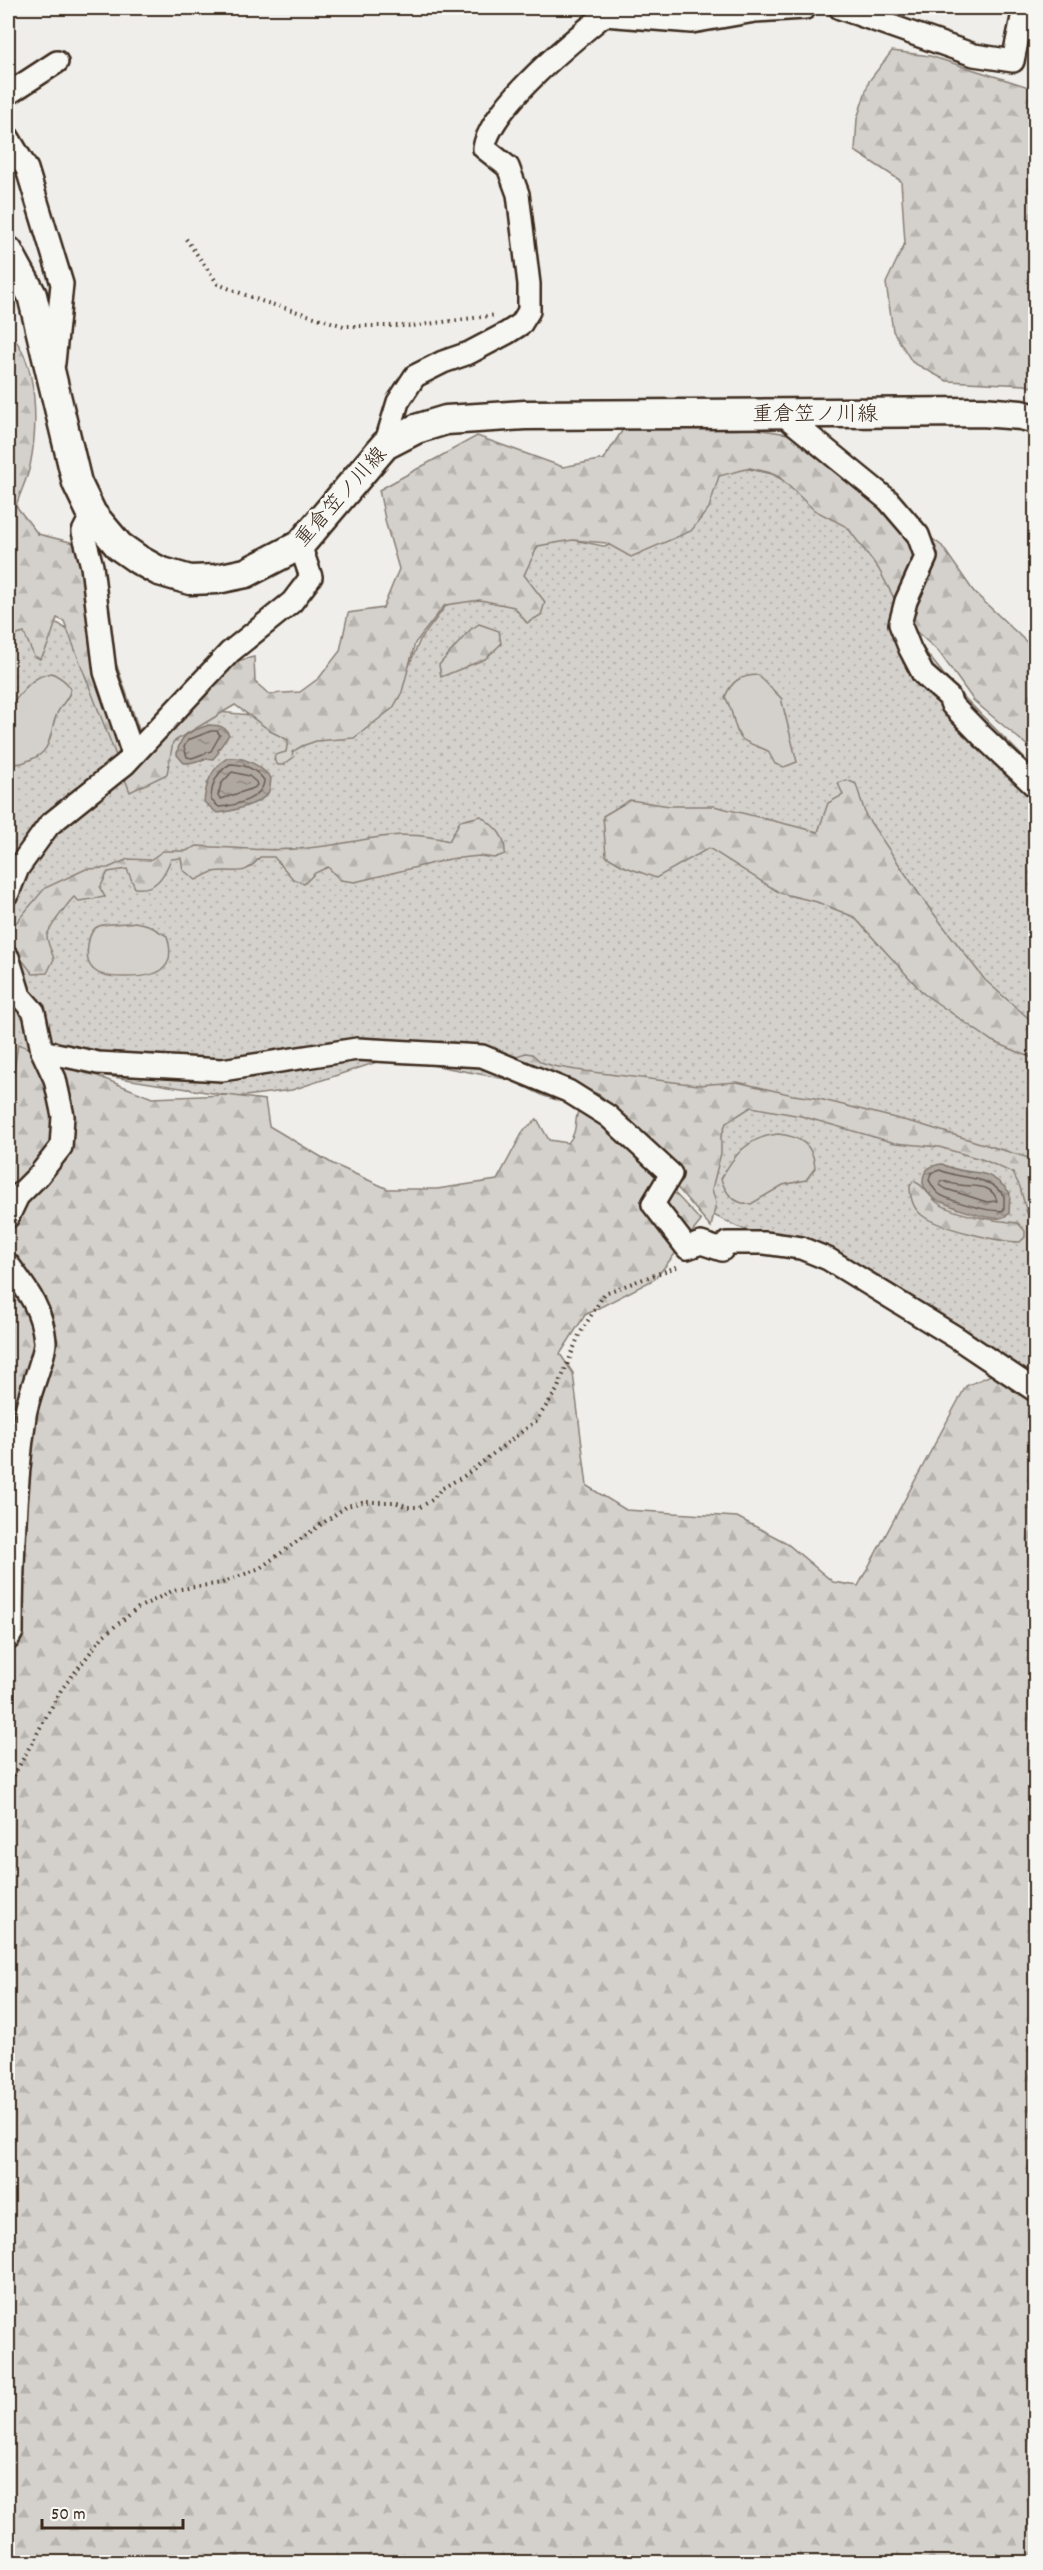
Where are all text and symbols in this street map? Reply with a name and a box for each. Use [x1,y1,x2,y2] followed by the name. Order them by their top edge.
[752,401,878,431] street label: 重倉笠ノ川線
[289,441,396,555] street label: 重倉笠ノ川線
[42,2492,183,2530] scale bar
[51,2503,86,2528] text: 50 m

